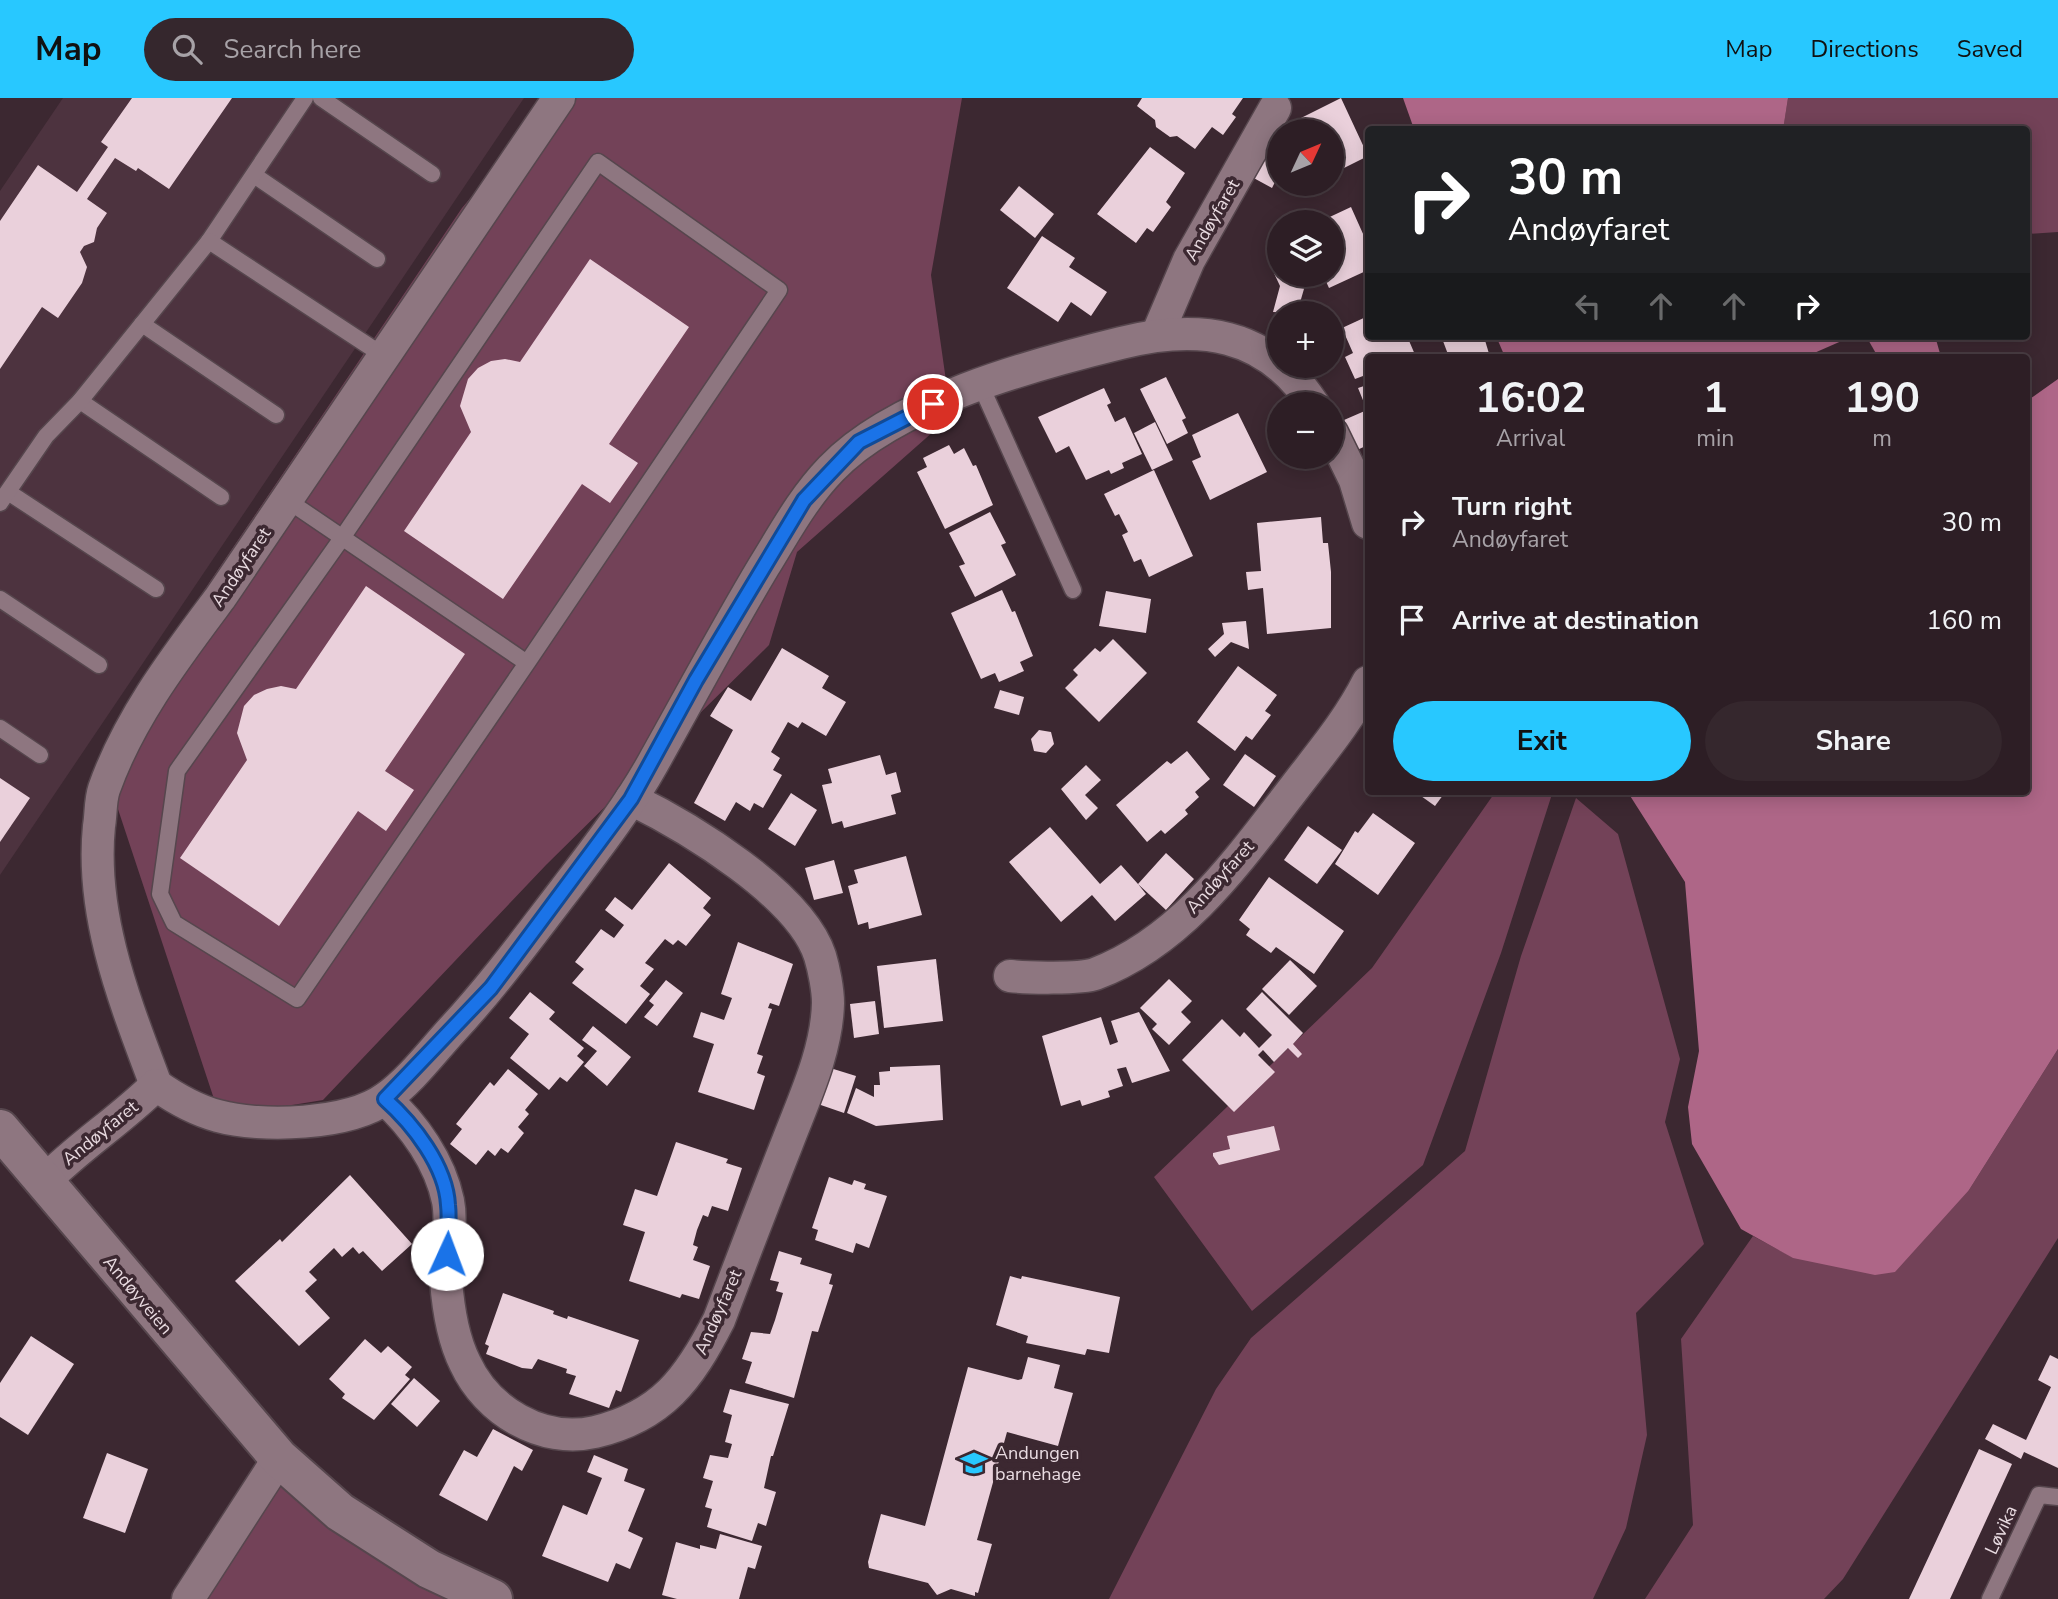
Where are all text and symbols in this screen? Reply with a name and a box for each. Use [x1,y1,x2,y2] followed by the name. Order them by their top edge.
[144,18,634,81] search box
[35,27,102,72] text: Map
[168,30,206,68] icon: search
[224,32,361,67] text: Search here
[1725,33,1772,65] text: Map
[1810,33,1919,65] text: Directions
[1957,33,2023,65] text: Saved
[1267,119,1344,196] north arrow
[1267,119,1344,469] map controls
[1508,144,1623,211] text: 30 m
[1393,154,1484,245] icon: right
[1179,174,1245,265] street label: Andøyfaret
[1508,208,1669,251] text: Andøyfaret
[1267,210,1344,287] button: layers
[1569,287,1607,325] icon: left
[1642,287,1680,325] icon: ahead
[1715,287,1753,325] icon: ahead
[1788,287,1826,325] icon: right
[1267,301,1344,378] button: +
[1475,370,1586,427] text: 16:02
[1703,370,1728,427] text: 1
[1844,370,1920,427] text: 190
[903,374,963,434] pin
[914,385,952,423] icon: arrive
[1267,392,1344,469] button: −
[1496,423,1565,454] text: Arrival
[1696,423,1734,454] text: min
[1872,423,1892,454] text: m
[1452,489,1571,524] text: Turn right
[1393,503,1431,541] icon: right
[1942,505,2002,540] text: 30 m
[206,522,277,611] street label: Andøyfaret
[1452,524,1568,555] text: Andøyfaret
[1393,601,1431,639] icon: arrive
[1452,603,1699,638] text: Arrive at destination
[1926,603,2002,638] text: 160 m
[1393,701,1691,781] button: Exit
[1705,701,2002,781] button: Share
[1181,835,1260,919] street label: Andøyfaret
[57,1095,143,1171] street label: Andøyfaret
[410,1217,484,1291] position arrow
[98,1251,178,1339] street label: Andøyveien
[689,1265,748,1358] street label: Andøyfaret
[995,1441,1081,1486] place label: Andungen barnehage
[959,1448,989,1478] school or university icon: Andungen barnehage
[1979,1502,2023,1558] street label: Løvika

